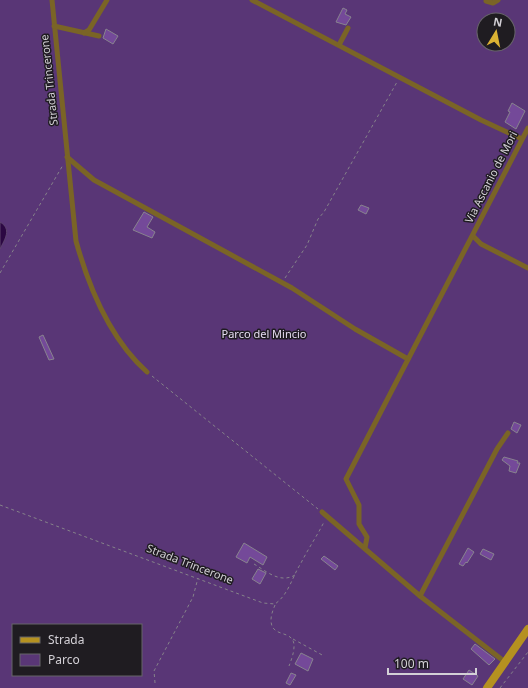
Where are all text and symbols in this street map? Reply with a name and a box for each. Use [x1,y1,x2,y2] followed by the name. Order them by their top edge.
[476,12,516,52] north arrow
[492,13,504,30] text: N
[36,34,61,126] street label: Strada Trincerone
[461,128,520,225] street label: Via Ascanio de Mori
[222,326,307,341] park label: Parco del Mincio
[145,540,236,587] street label: Strada Trincerone
[12,624,142,676] legend
[48,631,84,648] text: Strada
[388,650,476,676] scale bar
[48,651,80,668] text: Parco
[394,655,429,672] text: 100 m

